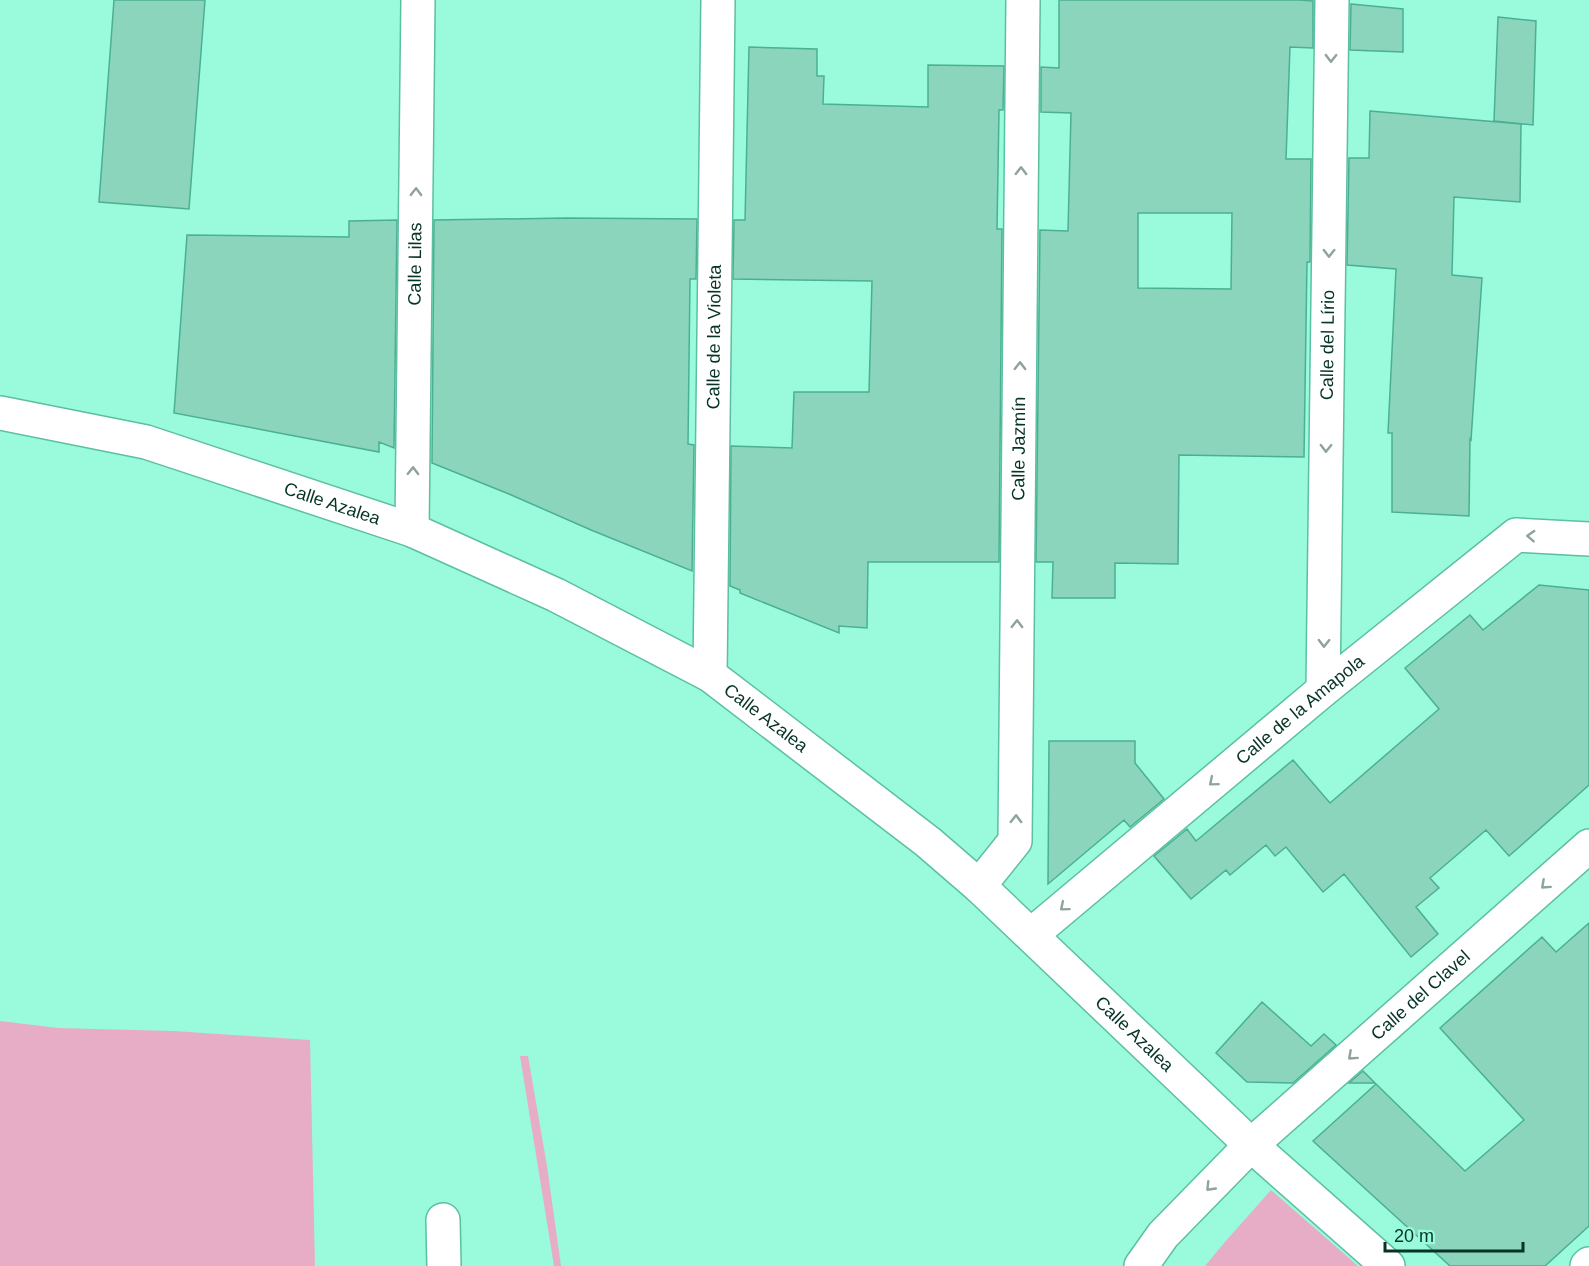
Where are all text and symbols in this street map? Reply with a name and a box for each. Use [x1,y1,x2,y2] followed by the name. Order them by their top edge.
[1325,54,1338,63] one-way arrow
[1015,167,1028,176] one-way arrow
[410,188,422,197] one-way arrow
[405,222,425,306] street label: Calle Lilas
[1323,249,1335,258] one-way arrow
[703,263,725,410] street label: Calle de la Violeta
[1317,290,1338,400] street label: Calle del Lírio
[1014,362,1026,371] one-way arrow
[1008,397,1029,501] street label: Calle Jazmín
[1320,444,1333,453] one-way arrow
[407,467,419,476] one-way arrow
[282,478,384,529] street label: Calle Azalea
[1526,530,1535,543] one-way arrow
[1011,620,1024,629] one-way arrow
[1318,639,1330,648] one-way arrow
[1232,650,1369,769] street label: Calle de la Amapola
[720,679,813,757] street label: Calle Azalea
[1209,775,1220,786] one-way arrow
[1010,815,1022,824] one-way arrow
[1541,878,1552,889] one-way arrow
[1060,900,1071,911] one-way arrow
[1367,946,1474,1044] street label: Calle del Clavel
[1091,992,1178,1076] street label: Calle Azalea
[1348,1049,1359,1060] one-way arrow
[1207,1179,1218,1190] one-way arrow
[1385,1215,1523,1253] scale bar
[1394,1226,1434,1246] text: 20 m

